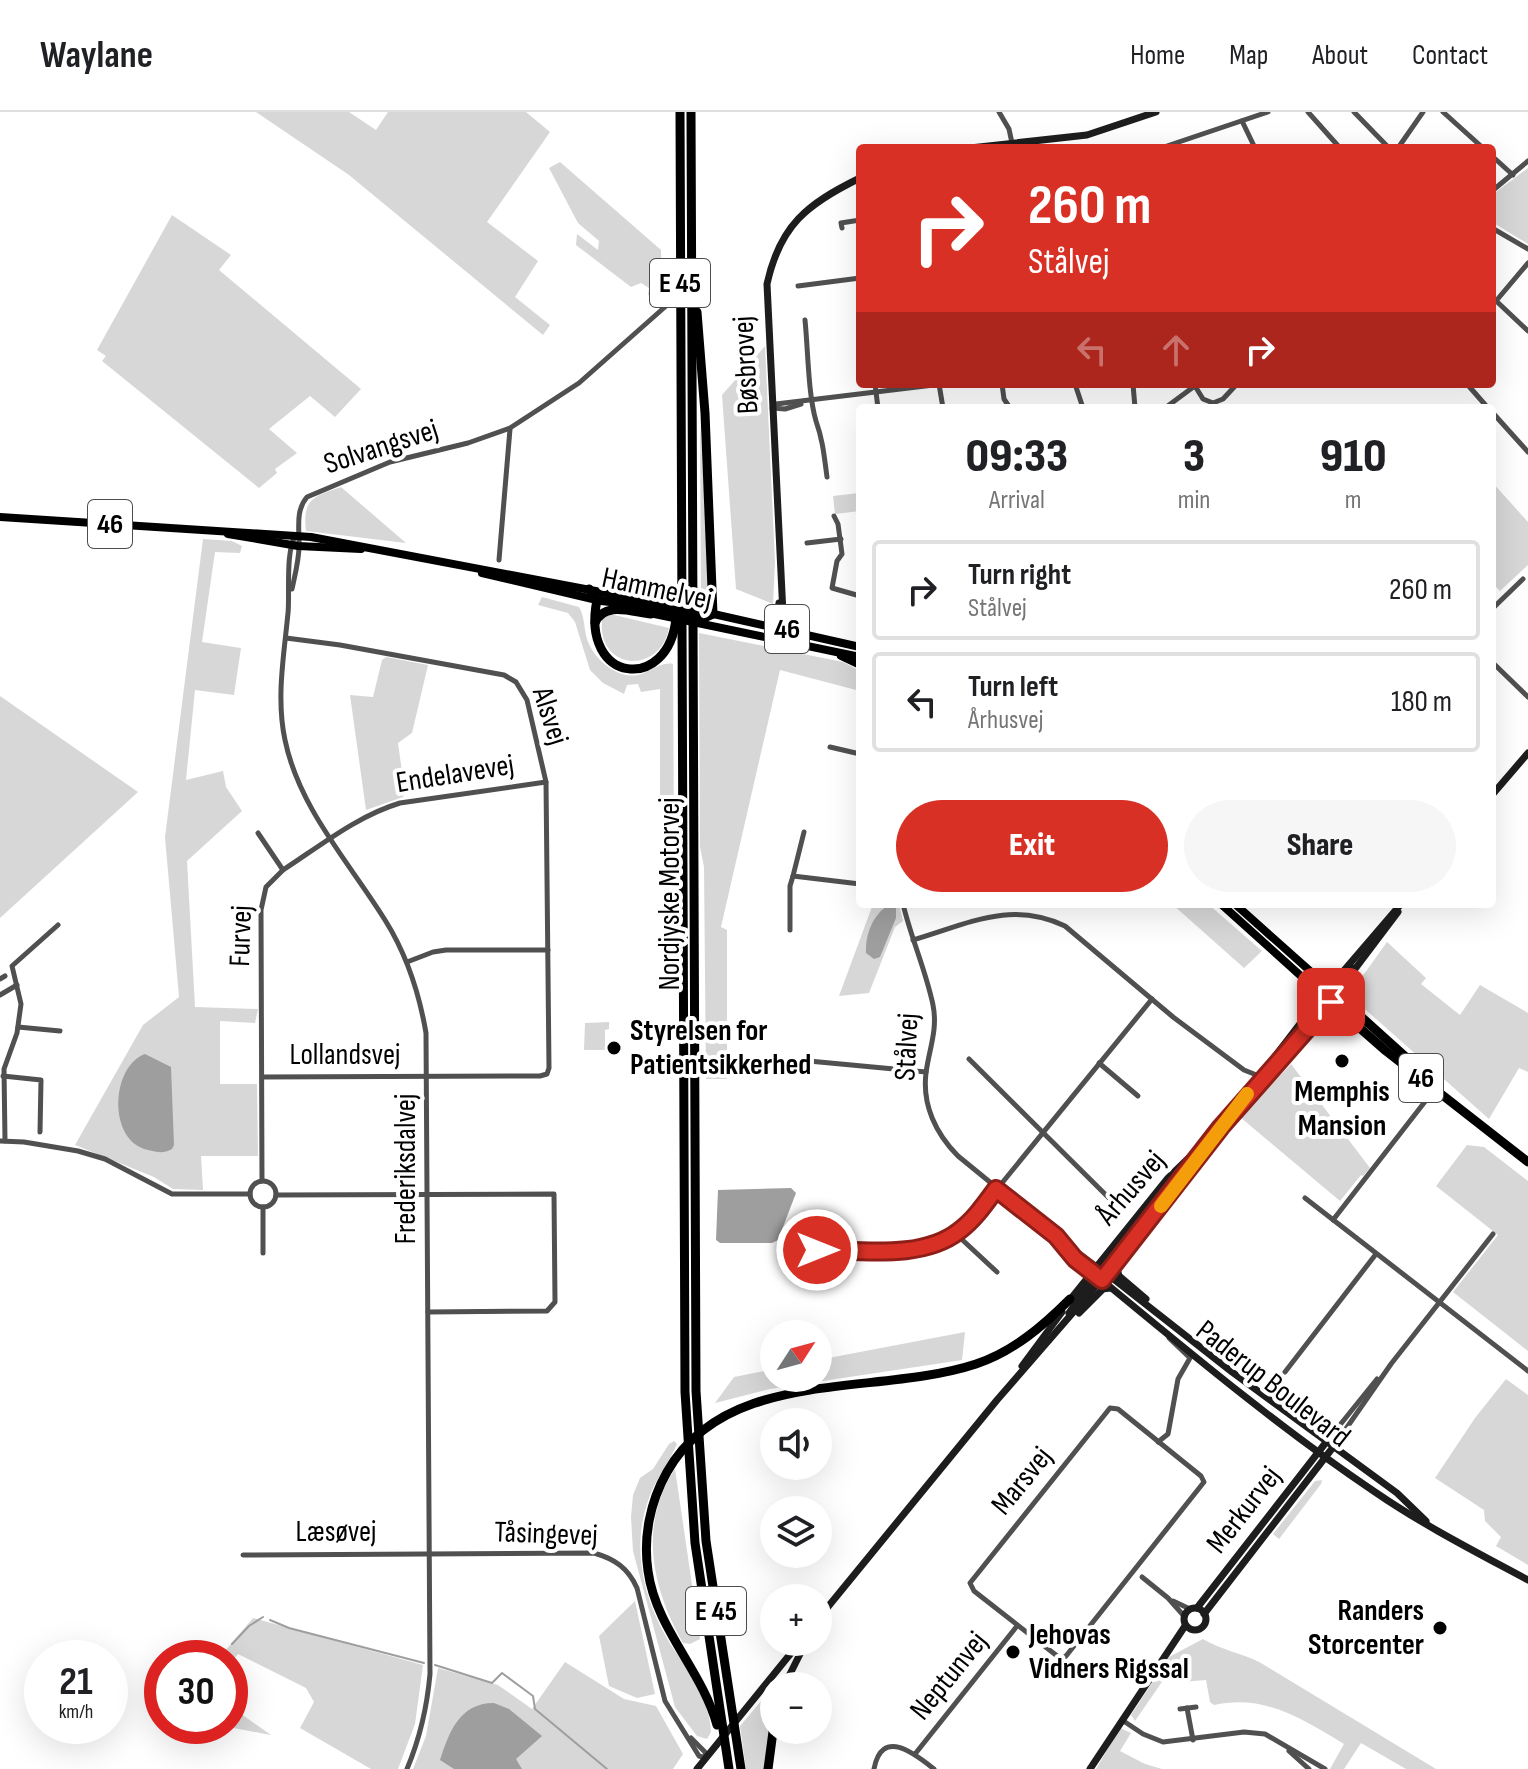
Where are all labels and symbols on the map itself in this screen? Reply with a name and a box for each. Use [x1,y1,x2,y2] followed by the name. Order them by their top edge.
[650,259,710,307] road number: E 45
[725,315,767,415] street label: Bøsbrovej
[319,412,443,482] street label: Solvangsvej
[88,500,132,548] road number: 46
[599,560,715,618] street label: Hammelvej
[765,605,809,653] road number: 46
[524,682,576,749] street label: Alsvej
[394,747,516,801] street label: Endelavevej
[652,797,688,991] street label: Nordjyske Motorvej
[222,905,260,967] street label: Furvej
[1297,968,1365,1036] pin
[887,1012,927,1082] street label: Stålvej
[630,1013,811,1083] place label: Styrelsen for Patientsikkerhed
[290,1037,400,1073] street label: Lollandsvej
[605,1039,623,1057] marker: Styrelsen for Patientsikkerhed
[1333,1052,1351,1070] marker: Memphis Mansion
[1399,1054,1443,1102] road number: 46
[1294,1074,1390,1144] place label: Memphis Mansion
[388,1094,424,1244] street label: Frederiksdalvej
[1088,1143,1173,1233] street label: Århusvej
[775,1208,859,1292] position arrow
[1189,1313,1357,1455] street label: Paderup Boulevard
[760,1320,832,1392] north arrow
[984,1440,1060,1522] street label: Marsvej
[1199,1459,1289,1561] street label: Merkurvej
[296,1514,376,1550] street label: Læsøvej
[494,1514,598,1554] street label: Tåsingevej
[686,1587,746,1635] road number: E 45
[1308,1593,1424,1663] place label: Randers Storcenter
[1028,1617,1189,1687] place label: Jehovas Vidners Rigssal
[1431,1619,1449,1637] marker: Randers Storcenter
[903,1625,995,1727] street label: Neptunvej
[144,1640,248,1744] speed limit sign: 30
[1004,1643,1022,1661] marker: Jehovas Vidners Rigssal

